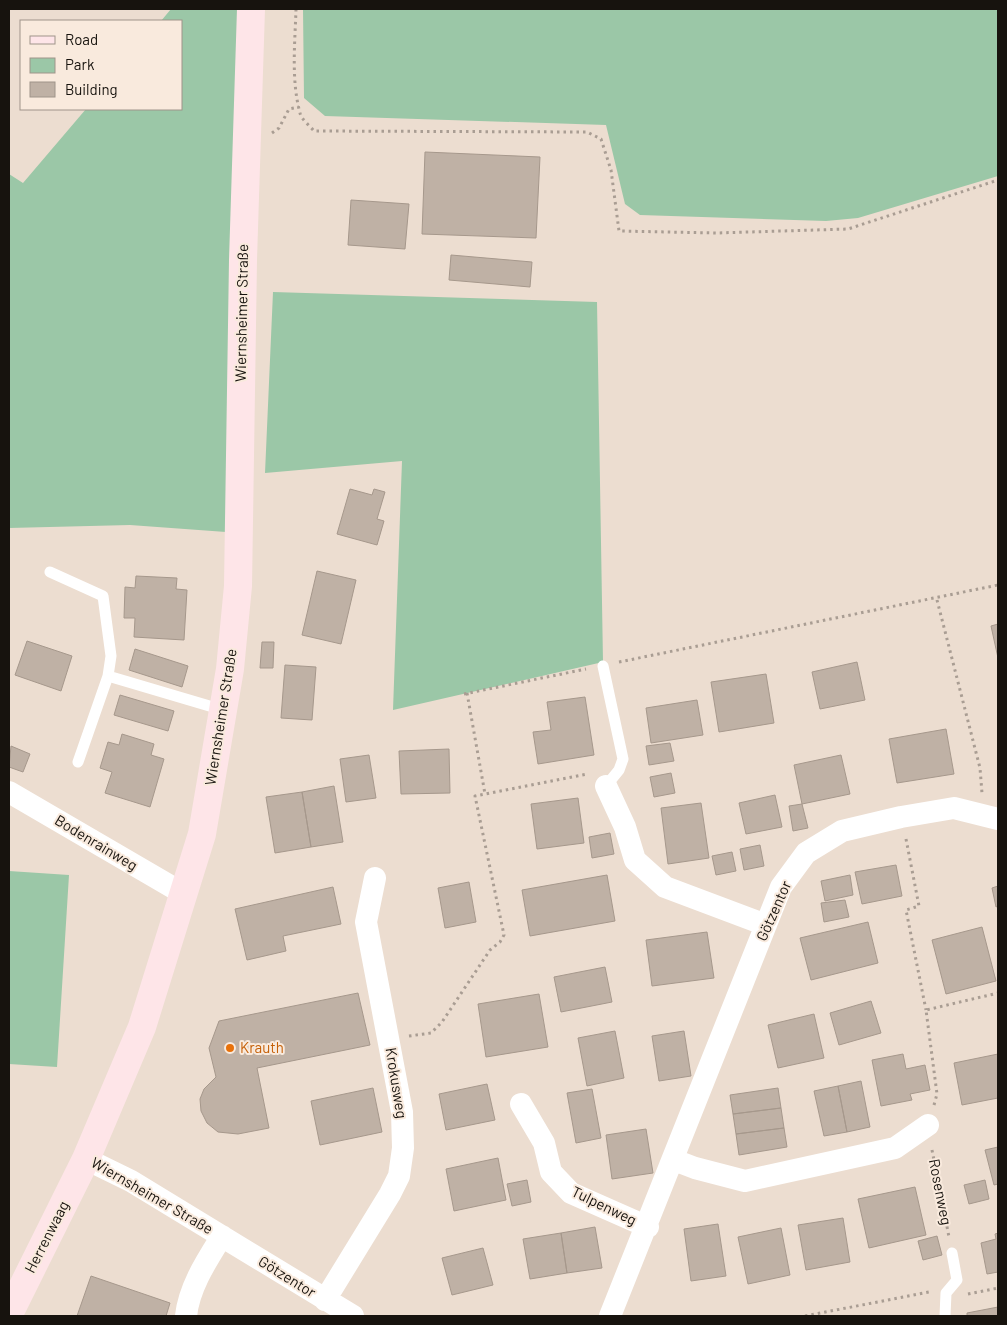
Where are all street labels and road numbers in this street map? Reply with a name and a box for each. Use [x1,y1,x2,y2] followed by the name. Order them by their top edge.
[231,244,251,382] street label: Wiernsheimer Straße
[200,647,240,786] street label: Wiernsheimer Straße
[52,810,141,874] street label: Bodenrainweg
[752,877,795,944] street label: Götzentor
[382,1046,411,1120] street label: Krokusweg
[88,1153,217,1237] street label: Wiernsheimer Straße
[926,1157,956,1226] street label: Rosenweg
[569,1182,640,1229] street label: Tulpenweg
[20,1197,72,1276] street label: Herrenwaag
[256,1252,320,1301] street label: Götzentor

